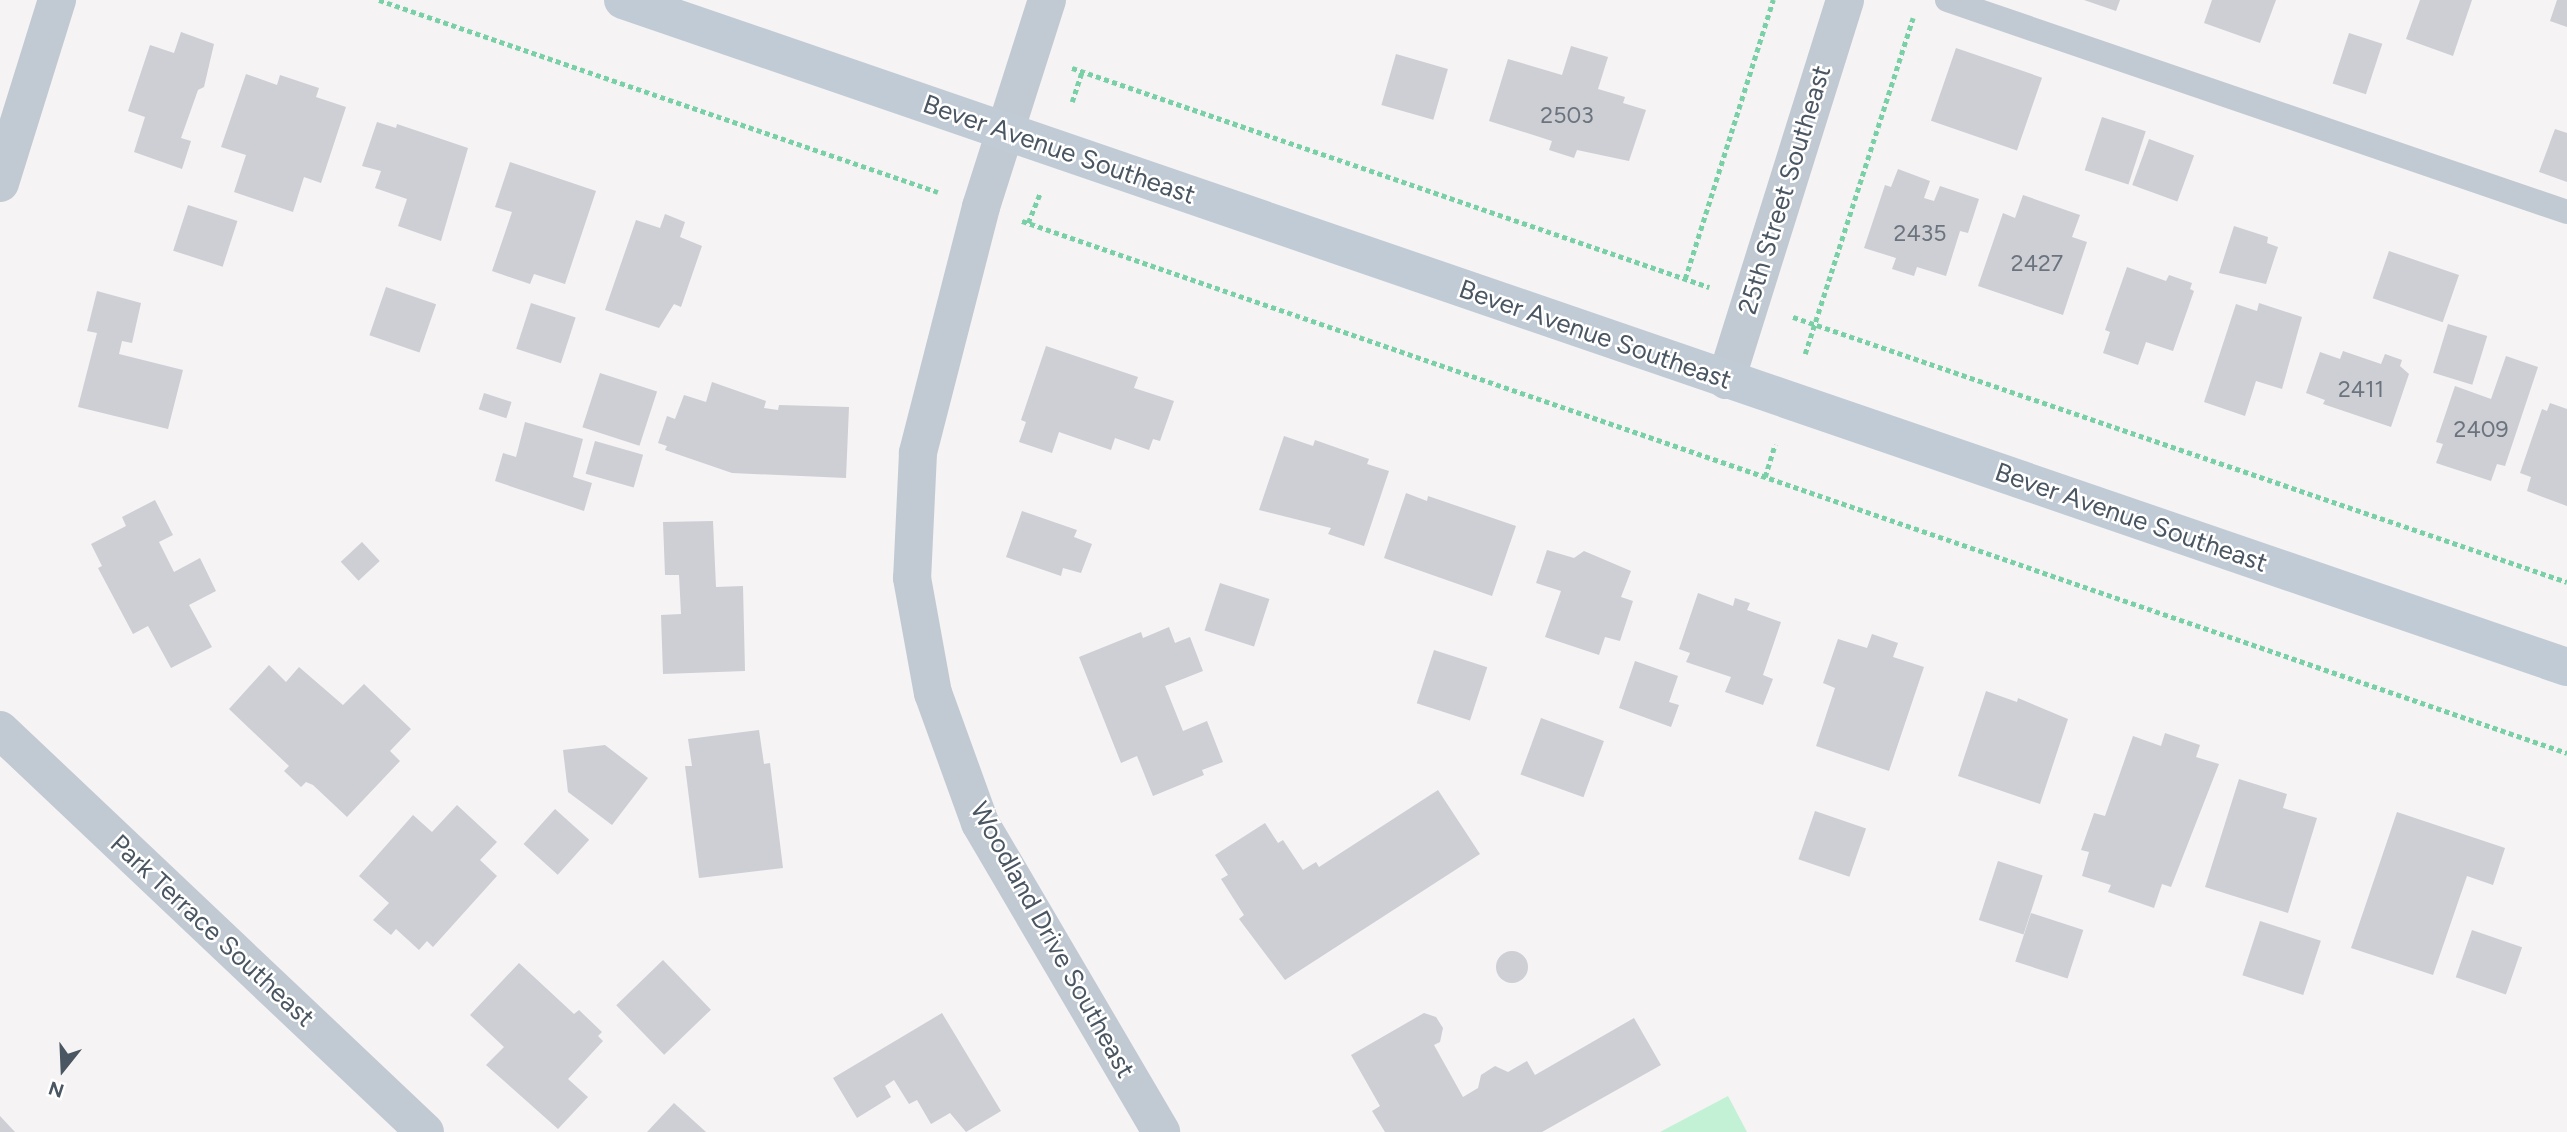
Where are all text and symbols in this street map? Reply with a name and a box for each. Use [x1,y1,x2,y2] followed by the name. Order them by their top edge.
[1732,62,1838,318] street label: 25th Street Southeast
[919,89,1199,211] street label: Bever Avenue Southeast
[1540,101,1594,129] house number: 2503
[1894,219,1946,247] house number: 2435
[2011,249,2063,277] house number: 2427
[1455,274,1735,396] street label: Bever Avenue Southeast
[2338,375,2384,403] house number: 2411
[2454,415,2508,443] house number: 2409
[1991,457,2271,579] street label: Bever Avenue Southeast
[963,797,1141,1083] street label: Woodland Drive Southeast
[103,828,321,1034] street label: Park Terrace Southeast
[28,1034,98,1104] north arrow
[46,1076,67,1103] text: N

